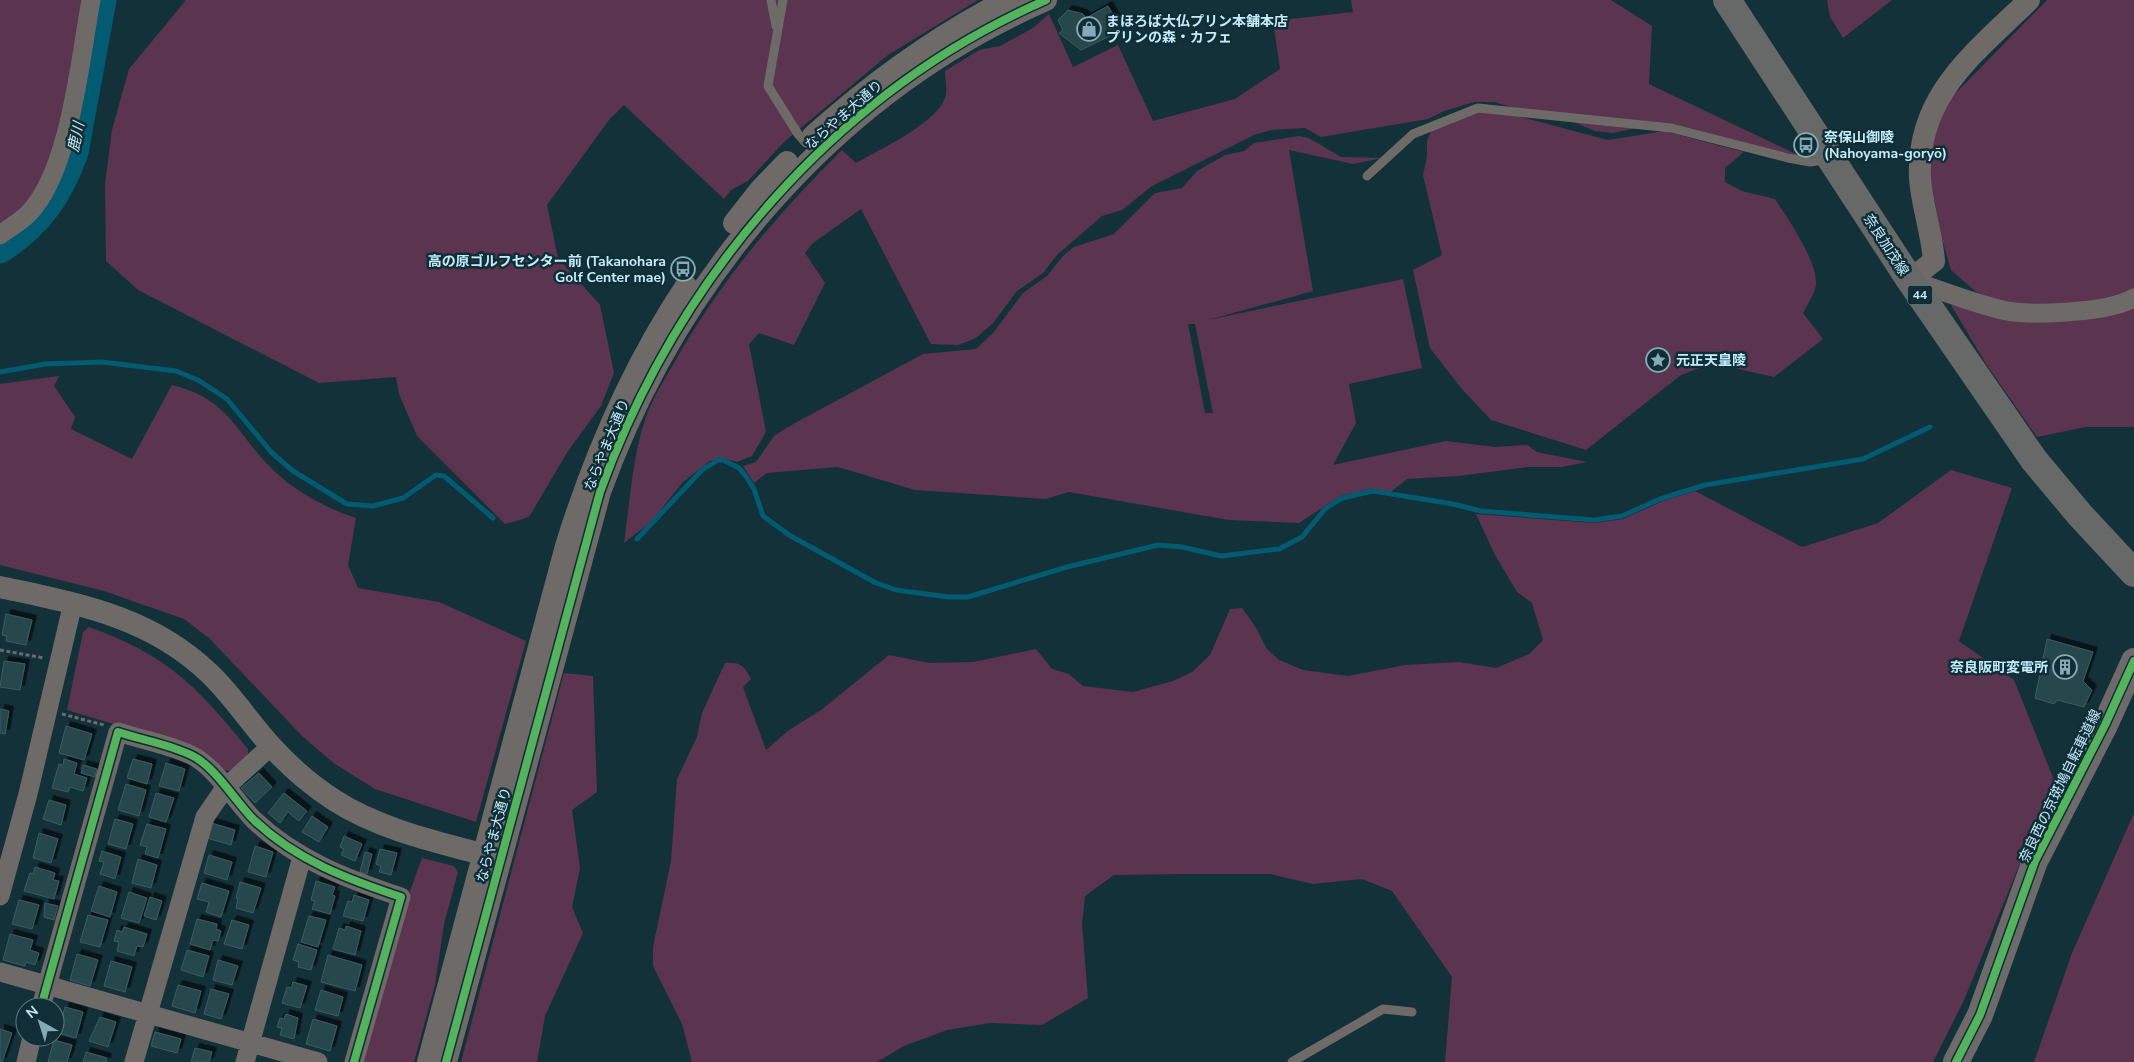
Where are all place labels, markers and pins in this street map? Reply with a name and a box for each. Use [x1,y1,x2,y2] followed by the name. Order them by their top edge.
[1106,12,1288,47] place label: まほろば大仏プリン本舗本店 プリンの森・カフェ
[1076,16,1102,42] shop icon: まほろば大仏プリン本舗本店 プリンの森・カフェ
[1824,128,1947,163] place label: 奈保山御陵 (Nahoyama-goryō)
[1793,132,1819,158] bus stop icon: 奈保山御陵 (Nahoyama-goryō)
[428,252,666,287] place label: 高の原ゴルフセンター前 (Takanohara Golf Center mae)
[670,256,696,282] bus stop icon: 高の原ゴルフセンター前 (Takanohara Golf Center mae)
[1645,347,1671,373] place icon: 元正天皇陵
[1676,351,1746,370] place label: 元正天皇陵
[2052,654,2078,680] building icon: 奈良阪町変電所
[1950,658,2048,677] place label: 奈良阪町変電所

